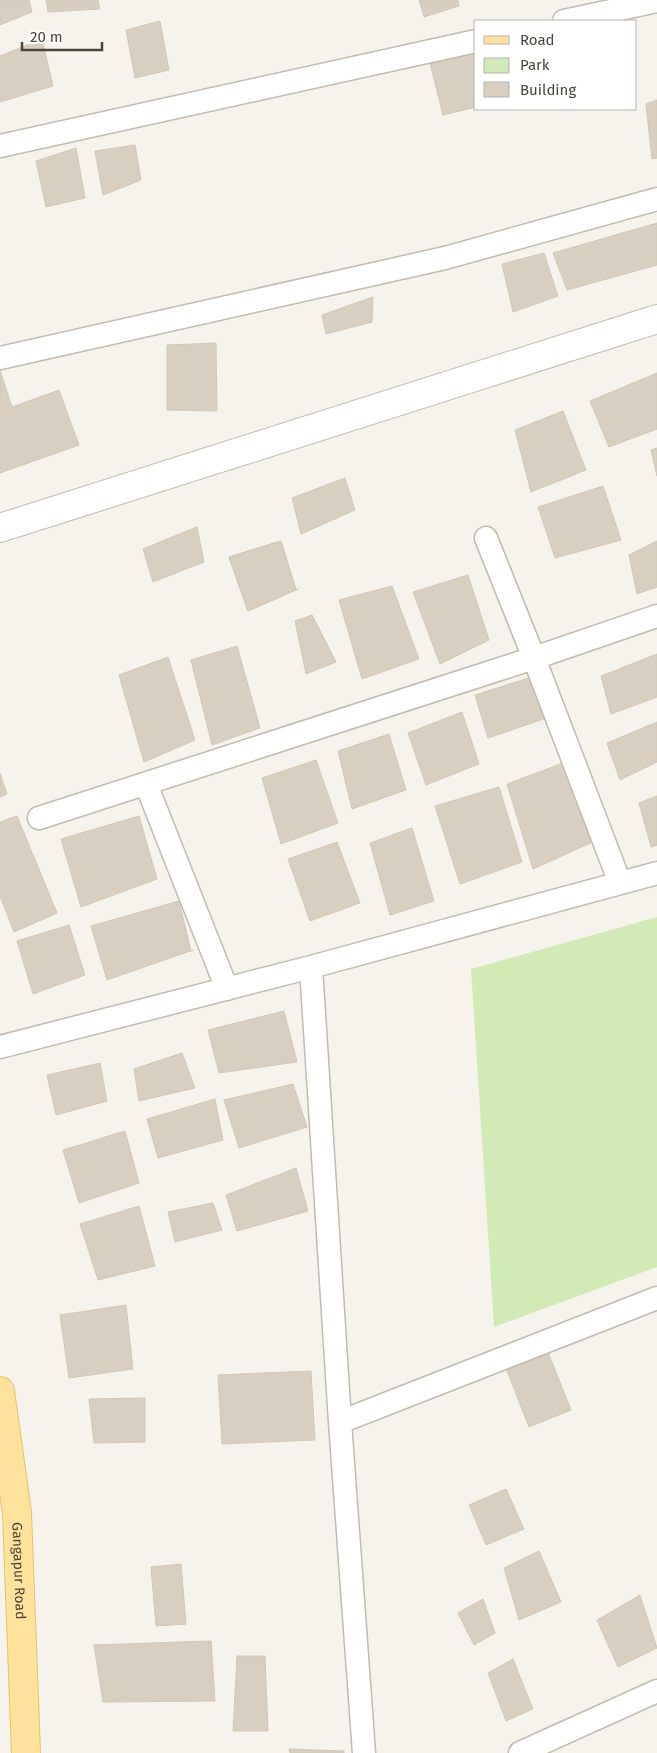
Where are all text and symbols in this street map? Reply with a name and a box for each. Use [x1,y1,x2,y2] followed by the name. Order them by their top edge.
[22,20,102,52] scale bar
[474,20,637,110] legend
[30,28,63,46] text: 20 m
[520,31,555,49] text: Road
[520,56,550,74] text: Park
[520,81,576,99] text: Building
[8,1522,29,1620] street label: Gangapur Road

